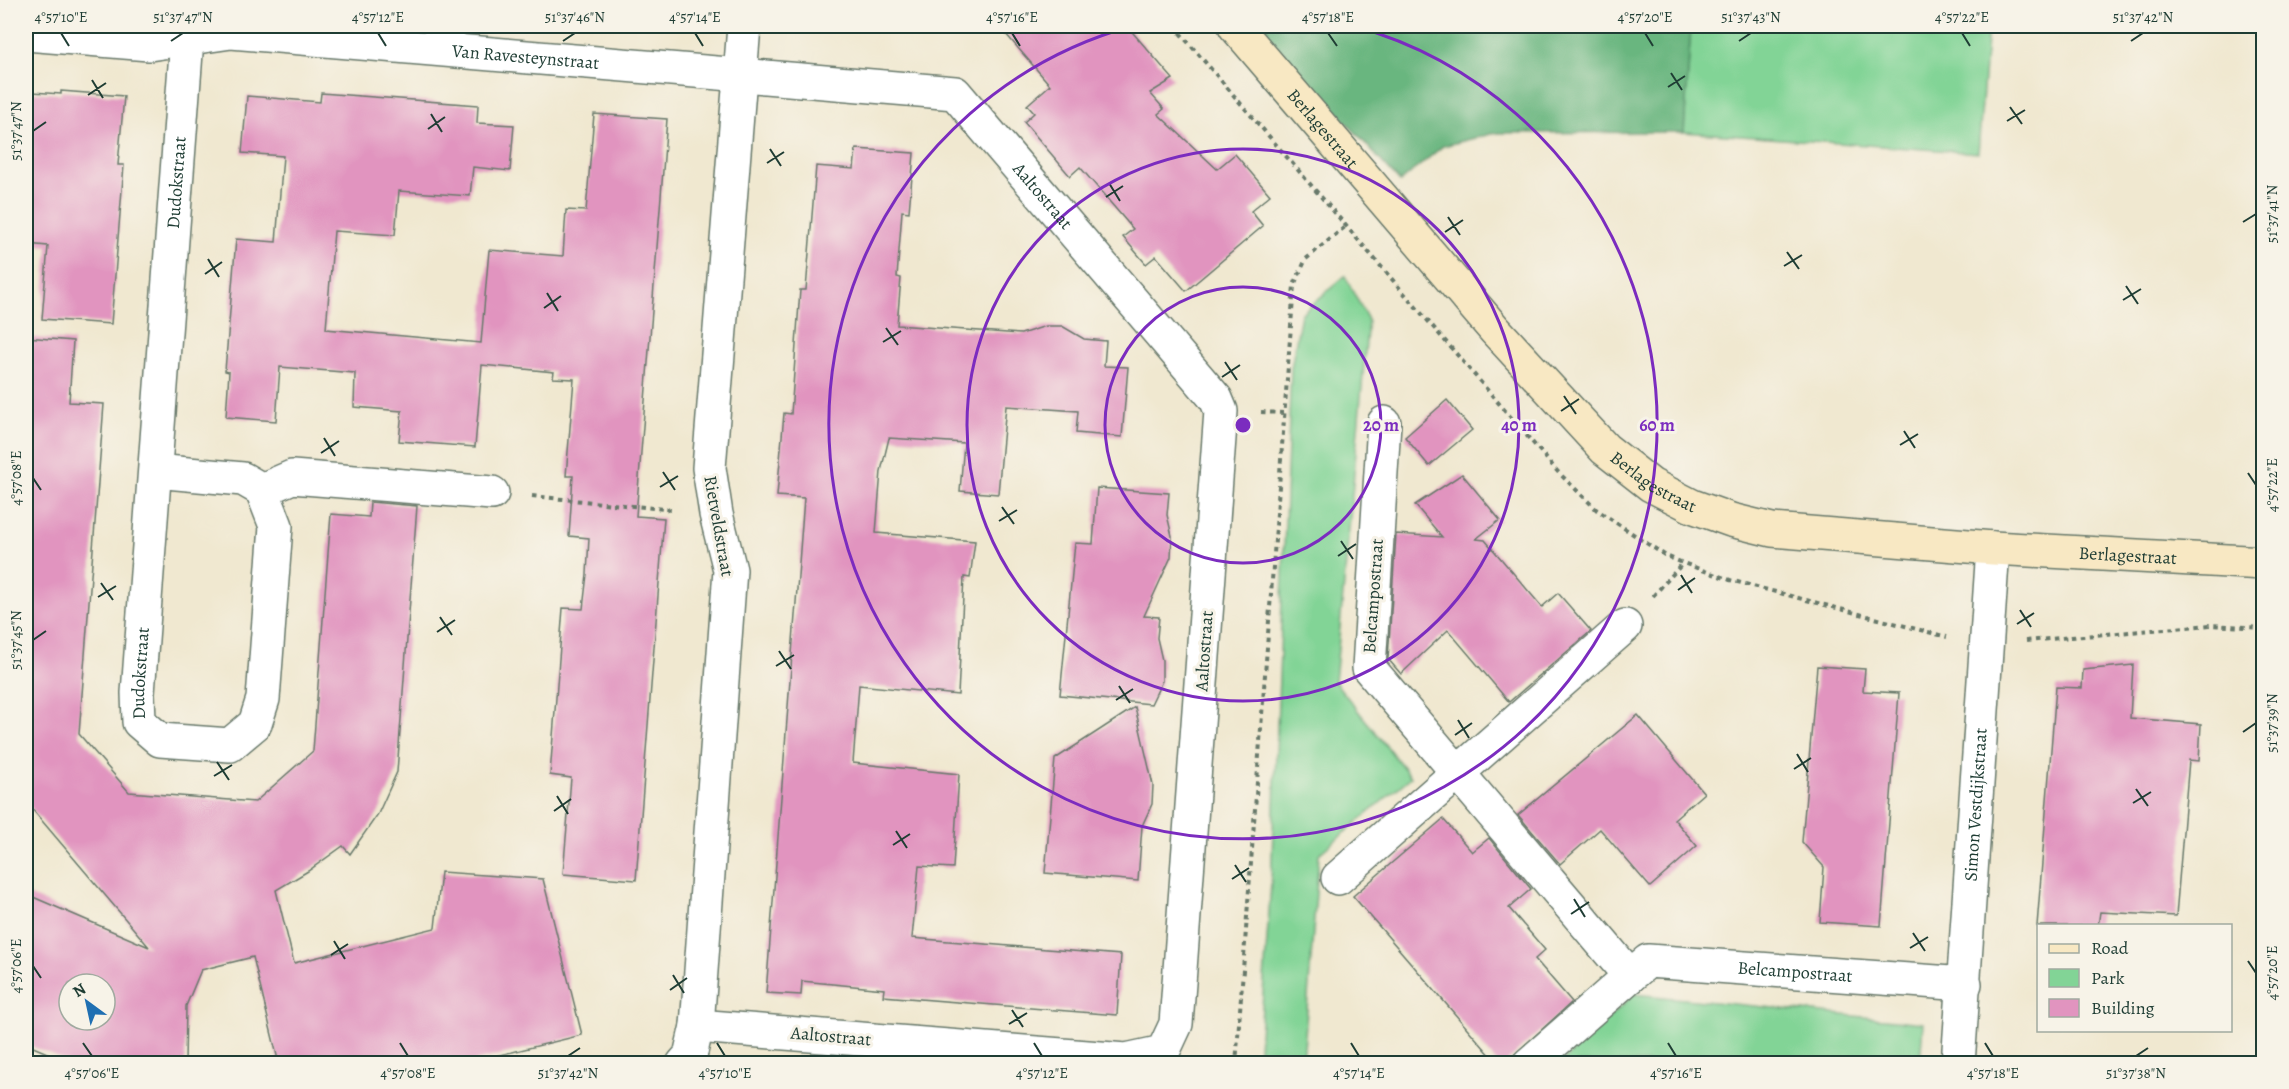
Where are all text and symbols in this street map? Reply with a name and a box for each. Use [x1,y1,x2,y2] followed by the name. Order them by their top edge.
[34,7,88,27] text: 4°57'10"E
[153,7,213,27] text: 51°37'47"N
[352,7,404,27] text: 4°57'12"E
[545,7,605,27] text: 51°37'46"N
[669,7,721,27] text: 4°57'14"E
[986,7,1038,27] text: 4°57'16"E
[1302,7,1354,27] text: 4°57'18"E
[1617,7,1673,27] text: 4°57'20"E
[1721,7,1781,27] text: 51°37'43"N
[1935,7,1989,27] text: 4°57'22"E
[2113,7,2173,27] text: 51°37'42"N
[450,39,600,75] street label: Van Ravesteynstraat
[1282,84,1364,174] street label: Berlagestraat
[6,101,26,161] text: 51°37'47"N
[161,135,192,230] street label: Dudokstraat
[1007,157,1078,234] street label: Aaltostraat
[2262,185,2282,243] text: 51°37'41"N
[1363,413,1399,437] text: 20 m
[1501,413,1537,437] text: 40 m
[1639,413,1675,437] text: 60 m
[1233,415,1253,435] centre of rings
[1605,446,1699,518] street label: Berlagestraat
[6,450,26,506] text: 4°57'08"E
[2262,458,2282,512] text: 4°57'22"E
[698,474,740,579] street label: Rietveldstraat
[1357,538,1389,654] street label: Belcampostraat
[2078,541,2178,570] street label: Berlagestraat
[6,610,26,670] text: 51°37'45"N
[1189,610,1219,693] street label: Aaltostraat
[126,626,155,720] street label: Dudokstraat
[2262,693,2282,753] text: 51°37'39"N
[1958,727,1993,882] street label: Simon Vestdijkstraat
[2037,924,2232,1032] legend
[2091,936,2129,960] text: Road
[6,939,26,993] text: 4°57'06"E
[2262,945,2282,1001] text: 4°57'20"E
[1737,956,1853,988] street label: Belcampostraat
[2091,966,2125,990] text: Park
[57,972,117,1032] north arrow
[68,978,91,1003] text: N
[2091,996,2155,1020] text: Building
[789,1020,872,1051] street label: Aaltostraat
[65,1063,119,1083] text: 4°57'06"E
[380,1063,436,1083] text: 4°57'08"E
[538,1063,598,1083] text: 51°37'42"N
[698,1063,752,1083] text: 4°57'10"E
[1016,1063,1068,1083] text: 4°57'12"E
[1333,1063,1385,1083] text: 4°57'14"E
[1650,1063,1702,1083] text: 4°57'16"E
[1967,1063,2019,1083] text: 4°57'18"E
[2106,1063,2166,1083] text: 51°37'38"N

